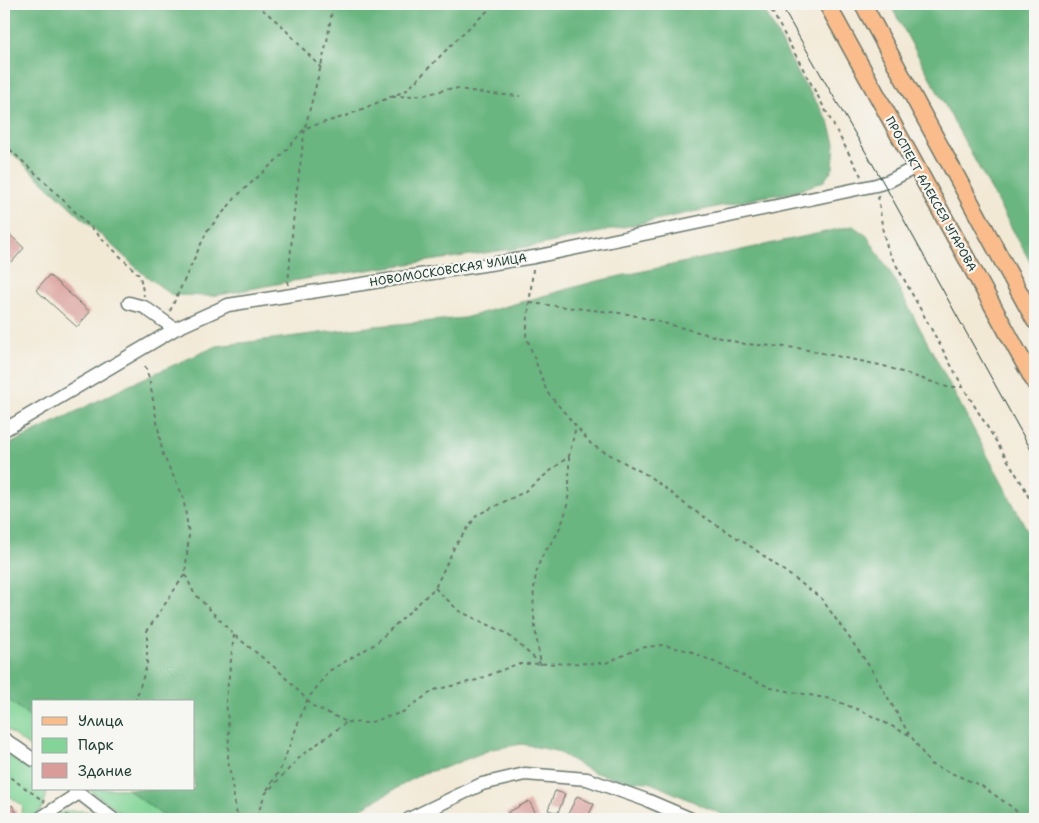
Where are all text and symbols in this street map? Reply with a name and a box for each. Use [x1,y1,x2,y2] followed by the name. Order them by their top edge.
[882,114,980,275] street label: ПРОСПЕКТ АЛЕКСЕЯ УГАРОВА
[368,250,528,290] street label: НОВОМОСКОВСКАЯ УЛИЦА
[32,700,195,790] legend
[78,711,124,731] text: Улица
[78,735,114,755] text: Парк
[78,761,132,781] text: Здание

